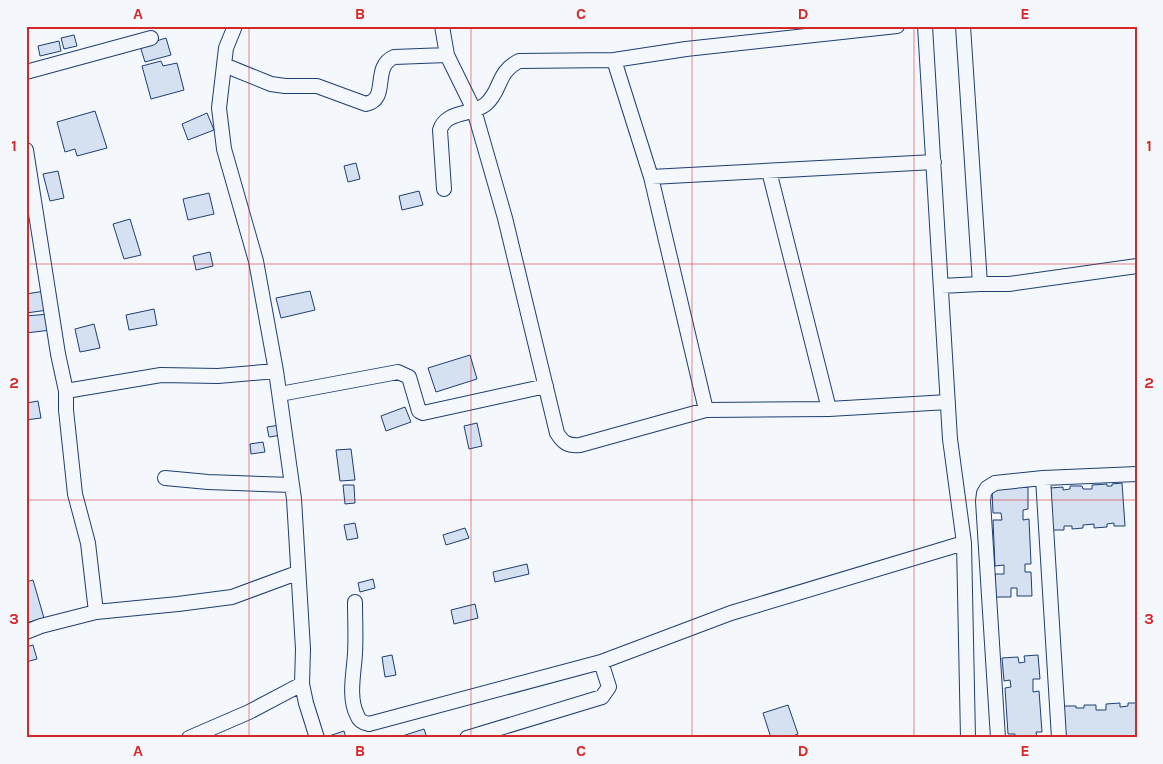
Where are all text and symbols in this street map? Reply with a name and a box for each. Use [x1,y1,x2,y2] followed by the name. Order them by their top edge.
[133,4,143,23] text: A
[355,4,365,23] text: B
[576,4,586,23] text: C
[798,4,809,23] text: D
[1020,4,1030,23] text: E
[11,136,17,155] text: 1
[1146,136,1152,155] text: 1
[9,373,19,392] text: 2
[1144,373,1154,392] text: 2
[9,609,19,628] text: 3
[1144,609,1154,628] text: 3
[133,741,143,760] text: A
[355,741,365,760] text: B
[576,741,586,760] text: C
[798,741,809,760] text: D
[1020,741,1030,760] text: E

